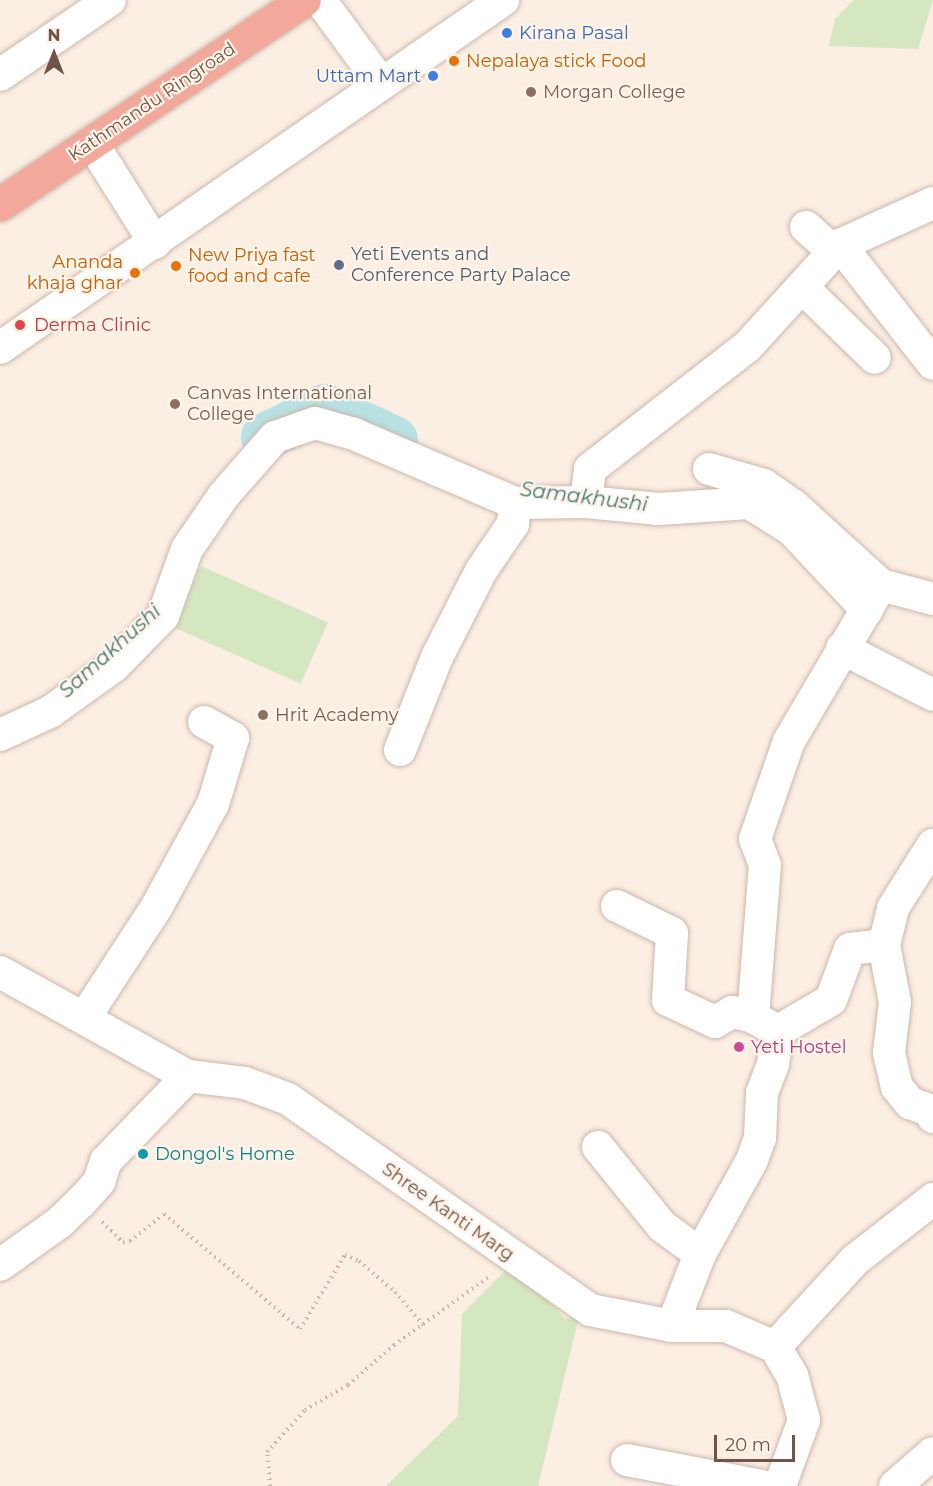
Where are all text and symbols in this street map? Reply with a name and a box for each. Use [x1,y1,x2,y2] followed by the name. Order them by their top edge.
[519,22,629,44] place label: Kirana Pasal
[24,24,84,84] north arrow
[48,26,60,45] text: N
[500,26,514,40] marker: Kirana Pasal
[64,38,240,166] street label: Kathmandu Ringroad
[466,50,646,72] place label: Nepalaya stick Food
[447,54,461,68] marker: Nepalaya stick Food
[316,65,421,87] place label: Uttam Mart
[426,69,440,83] marker: Uttam Mart
[543,81,686,103] place label: Morgan College
[524,85,538,99] marker: Morgan College
[351,244,571,286] place label: Yeti Events and Conference Party Palace
[188,245,316,288] place label: New Priya fast food and cafe
[27,252,123,294] place label: Ananda khaja ghar
[332,258,346,272] marker: Yeti Events and Conference Party Palace
[169,259,183,273] marker: New Priya fast food and cafe
[128,266,142,280] marker: Ananda khaja ghar
[34,314,151,336] place label: Derma Clinic
[11,316,29,334] marker: Derma Clinic
[187,383,372,426] place label: Canvas International College
[168,397,182,411] marker: Canvas International College
[519,477,649,517] water label: Samakhushi
[54,599,166,703] water label: Samakhushi
[275,704,399,726] place label: Hrit Academy
[256,708,270,722] marker: Hrit Academy
[751,1036,846,1058] place label: Yeti Hostel
[732,1040,746,1054] marker: Yeti Hostel
[155,1143,295,1165] place label: Dongol's Home
[136,1147,150,1161] marker: Dongol's Home
[378,1158,518,1266] street label: Shree Kanti Marg
[717,1423,798,1461] scale bar
[725,1434,771,1456] text: 20 m

